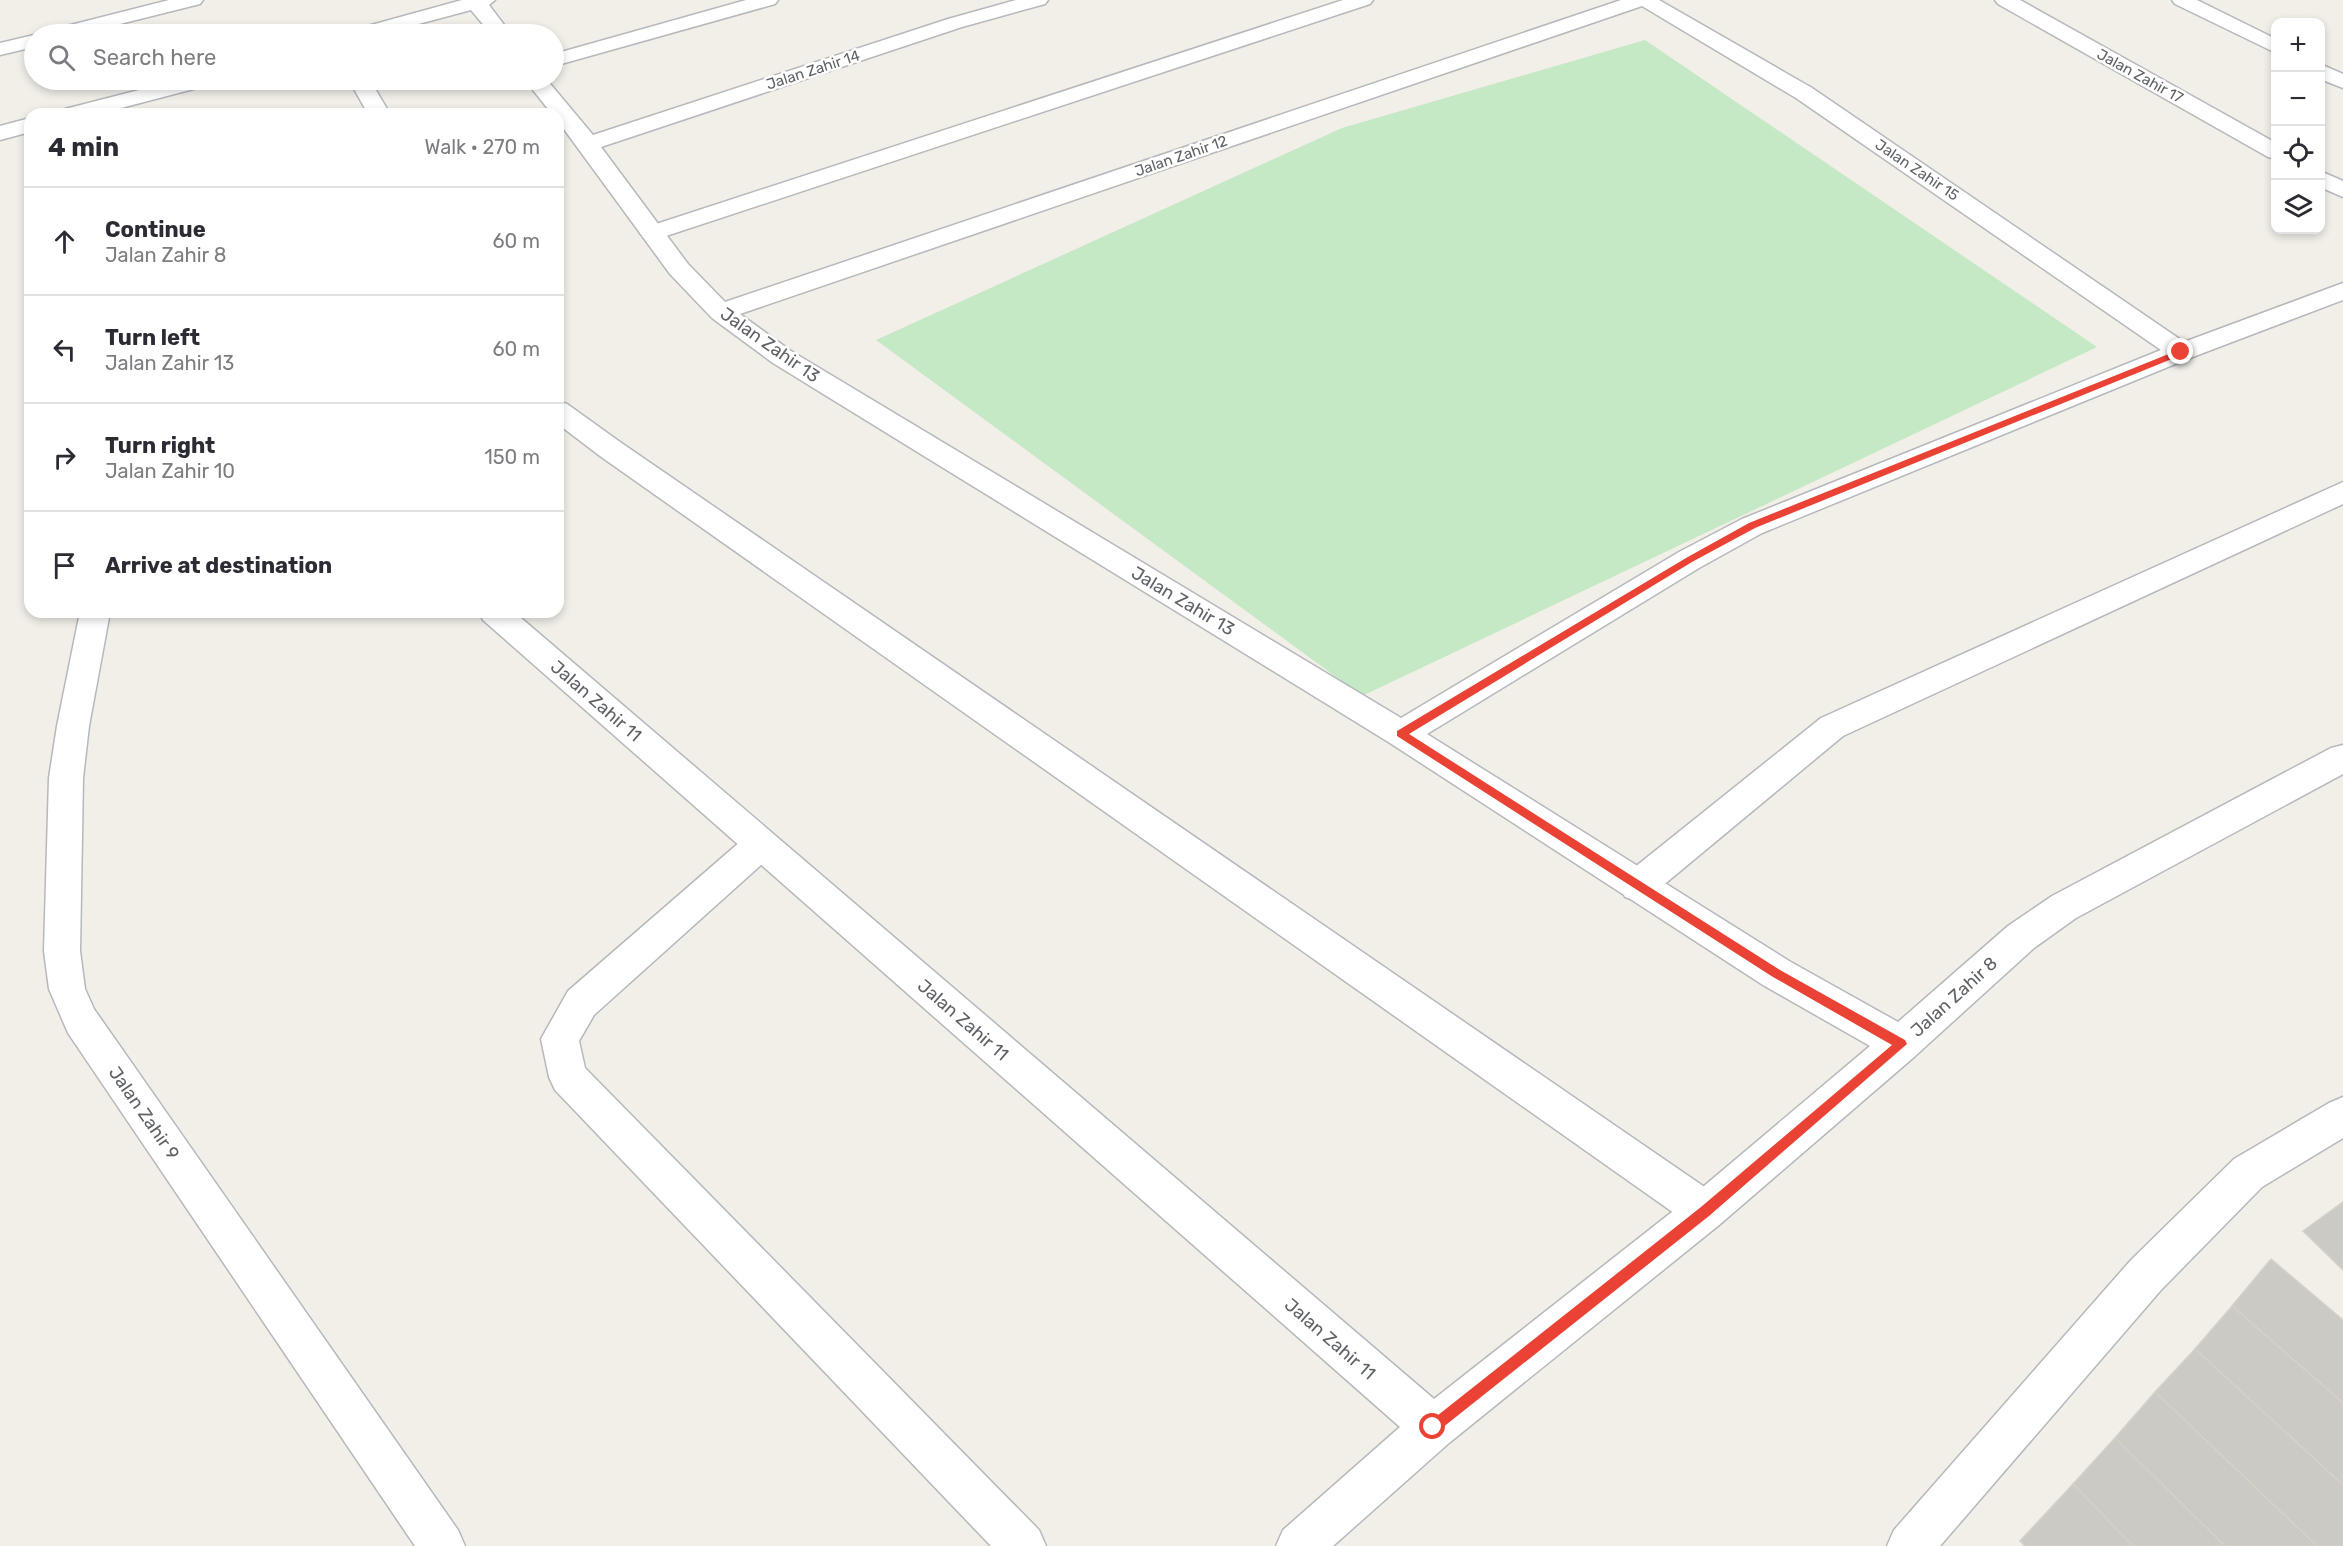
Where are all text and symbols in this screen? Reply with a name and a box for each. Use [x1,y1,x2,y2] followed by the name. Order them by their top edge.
[2271,18,2325,234] map controls
[2271,18,2325,72] button: +
[24,24,564,90] search box
[45,41,78,74] icon: search
[93,44,216,71] text: Search here
[2094,45,2186,107] street label: Jalan Zahir 17
[764,46,862,94] street label: Jalan Zahir 14
[2271,72,2325,126] button: −
[2271,126,2325,180] button: locate
[48,132,119,163] text: 4 min
[1132,132,1230,180] street label: Jalan Zahir 12
[425,135,540,159] text: Walk · 270 m
[1872,135,1962,205] street label: Jalan Zahir 15
[2271,180,2325,234] button: layers
[105,216,206,243] text: Continue
[48,225,81,258] icon: ahead
[493,229,540,253] text: 60 m
[105,243,226,267] text: Jalan Zahir 8
[716,303,824,387] street label: Jalan Zahir 13
[105,324,200,351] text: Turn left
[48,333,81,366] icon: left
[493,337,540,361] text: 60 m
[2167,338,2193,364] route end
[105,351,234,375] text: Jalan Zahir 13
[105,432,215,459] text: Turn right
[48,441,81,474] icon: right
[484,445,540,469] text: 150 m
[105,459,235,483] text: Jalan Zahir 10
[48,549,81,582] icon: arrive
[105,552,332,579] text: Arrive at destination
[1127,562,1239,640] street label: Jalan Zahir 13
[546,656,646,746] street label: Jalan Zahir 11
[1906,952,2002,1042] street label: Jalan Zahir 8
[913,975,1013,1065] street label: Jalan Zahir 11
[104,1062,184,1164] street label: Jalan Zahir 9
[1280,1294,1380,1384] street label: Jalan Zahir 11
[1419,1413,1445,1439] route start

